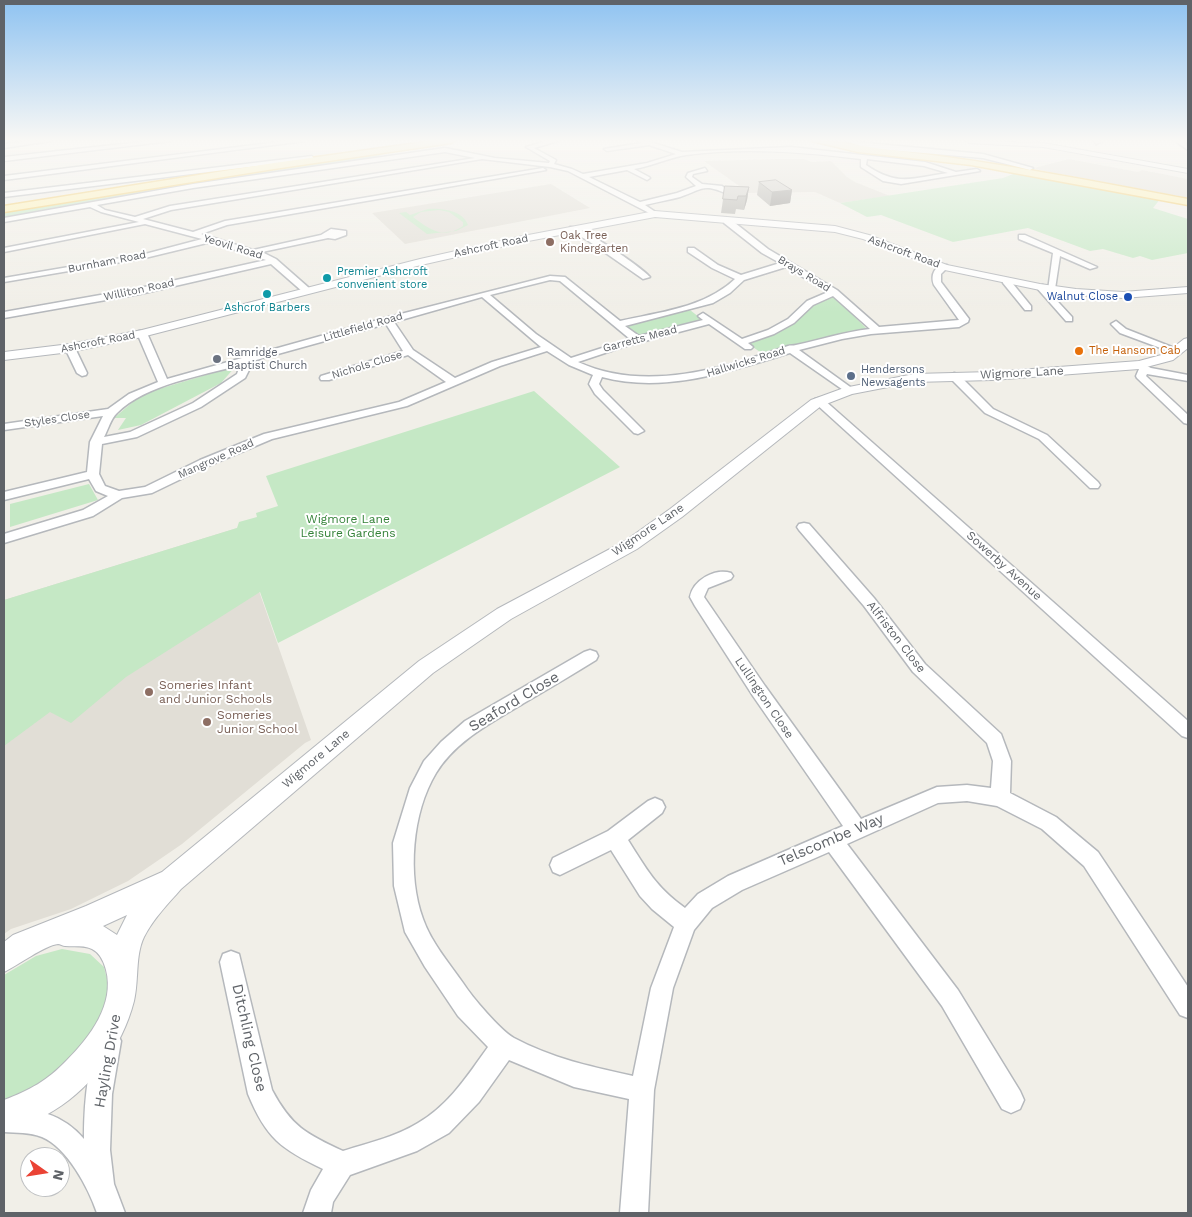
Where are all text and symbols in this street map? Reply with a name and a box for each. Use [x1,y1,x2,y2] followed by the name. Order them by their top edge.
[560,229,628,255] place label: Oak Tree Kindergarten
[202,232,264,262] street label: Yeovil Road
[453,232,529,260] street label: Ashcroft Road
[866,233,942,271] street label: Ashcroft Road
[544,236,556,248] marker: Oak Tree Kindergarten
[67,248,147,276] street label: Burnham Road
[775,253,833,295] street label: Brays Road
[337,265,428,291] place label: Premier Ashcroft convenient store
[321,272,333,284] marker: Premier Ashcroft convenient store
[103,276,175,304] street label: Williton Road
[261,288,273,300] marker: Ashcrof Barbers
[1047,290,1118,304] place label: Walnut Close
[1122,291,1134,303] marker: Walnut Close
[224,301,310,315] place label: Ashcrof Barbers
[322,309,404,345] street label: Littlefield Road
[602,323,678,355] street label: Garretts Mead
[60,328,136,356] street label: Ashcroft Road
[705,344,787,380] street label: Hallwicks Road
[1089,344,1181,358] place label: The Hansom Cab
[1073,345,1085,357] marker: The Hansom Cab
[227,346,307,372] place label: Ramridge Baptist Church
[330,348,404,382] street label: Nichols Close
[211,353,223,365] marker: Ramridge Baptist Church
[861,363,926,389] place label: Hendersons Newsagents
[980,364,1064,382] street label: Wigmore Lane
[845,370,857,382] marker: Hendersons Newsagents
[23,408,91,430] street label: Styles Close
[176,436,256,482] street label: Mangrove Road
[609,501,687,559] street label: Wigmore Lane
[301,512,395,540] park label: Wigmore Lane Leisure Gardens
[963,528,1045,604] street label: Sowerby Avenue
[864,598,928,676] street label: Alfriston Close
[731,655,797,741] street label: Lullington Close
[466,668,562,736] street label: Seaford Close
[159,678,272,706] place label: Someries Infant and Junior Schools
[143,686,155,698] marker: Someries Infant and Junior Schools
[217,708,298,736] place label: Someries Junior School
[201,716,213,728] marker: Someries Junior School
[279,727,353,791] street label: Wigmore Lane
[775,810,887,870] street label: Telscombe Way
[228,982,270,1094] street label: Ditchling Close
[91,1013,125,1109] street label: Hayling Drive
[20,1147,70,1197] north arrow
[50,1168,68,1182] text: N

